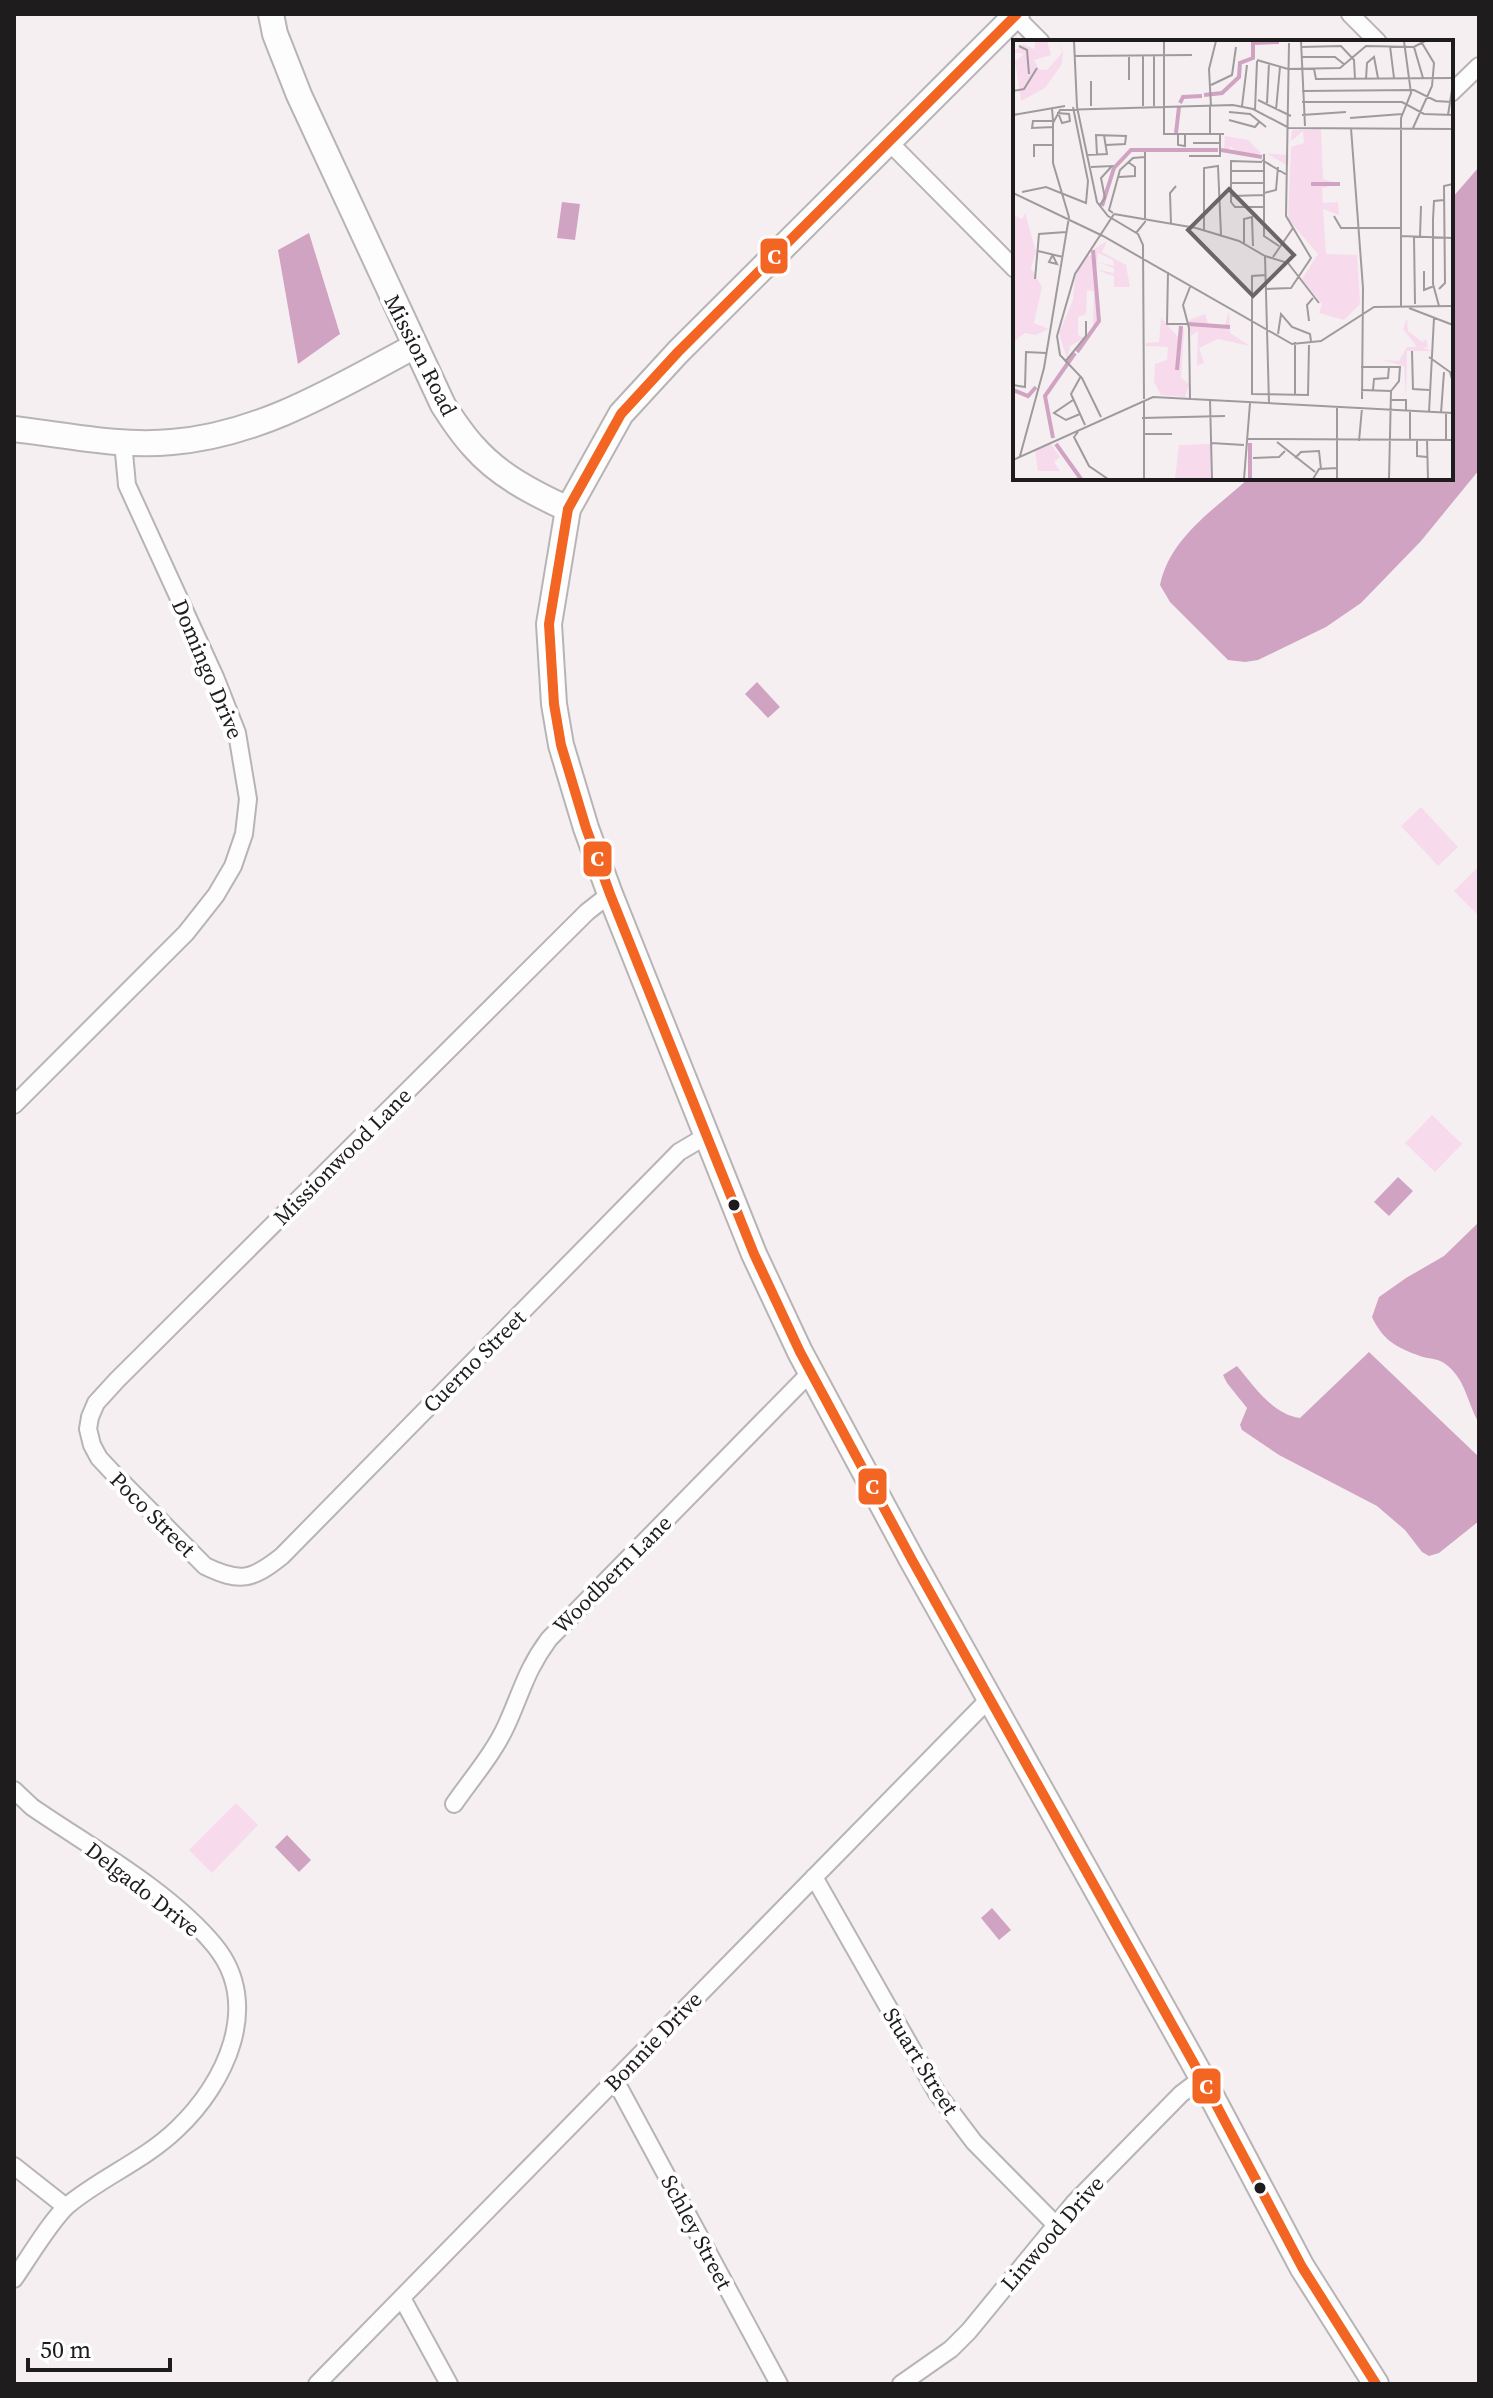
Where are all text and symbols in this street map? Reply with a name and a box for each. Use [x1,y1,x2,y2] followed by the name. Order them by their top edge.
[1013,40,1453,480] inset map
[759,237,789,275] line badge: C
[767,241,781,271] text: C
[378,289,465,421] street label: Mission Road
[165,595,251,743] street label: Domingo Drive
[582,840,613,878] line badge: C
[590,843,604,873] text: C
[266,1080,418,1232] street label: Missionwood Lane
[726,1197,742,1213] unlabelled marker
[416,1302,533,1419] street label: Cuerno Street
[104,1465,203,1564] street label: Poco Street
[857,1467,888,1506] line badge: C
[865,1471,879,1501] text: C
[546,1508,678,1640] street label: Woodbern Lane
[79,1835,207,1943] street label: Delgado Drive
[598,1984,708,2098] street label: Bonnie Drive
[876,2002,966,2121] street label: Stuart Street
[1191,2067,1222,2105] line badge: C
[1199,2071,1213,2101] text: C
[654,2169,740,2295] street label: Schley Street
[994,2169,1110,2297] street label: Linwood Drive
[1252,2180,1268,2196] unlabelled marker
[28,2322,170,2372] scale bar
[40,2333,91,2366] text: 50 m

